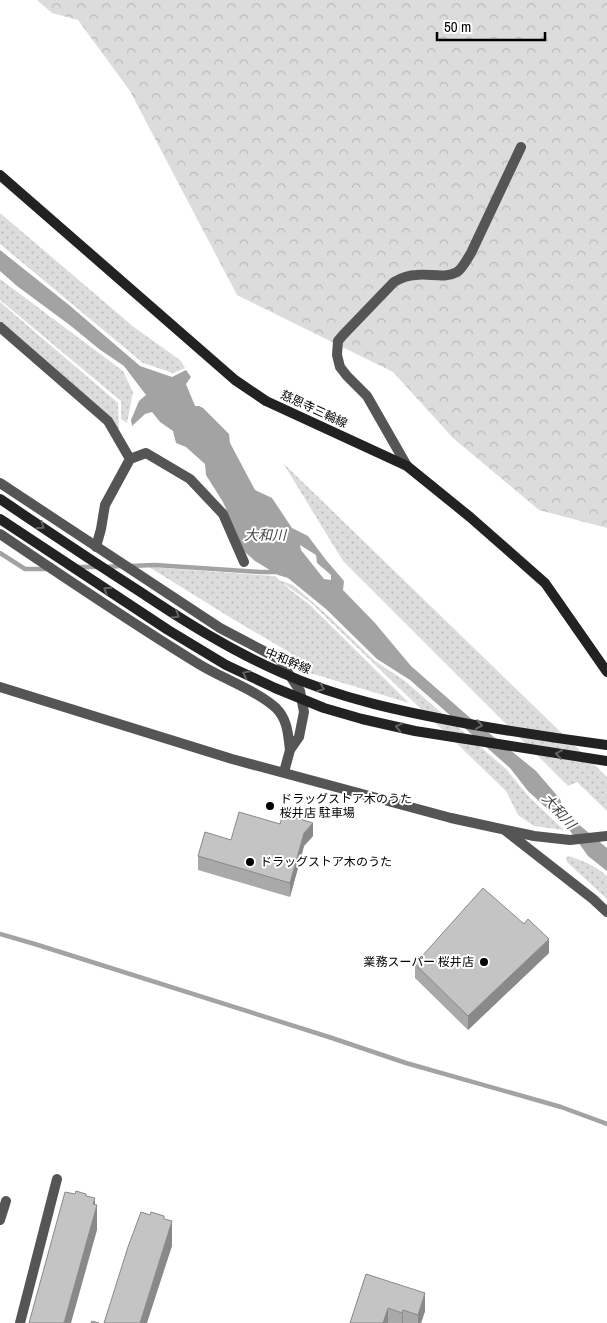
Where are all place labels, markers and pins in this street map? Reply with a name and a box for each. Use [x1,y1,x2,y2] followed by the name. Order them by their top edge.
[280,791,412,821] place label: ドラッグストア木のうた 桜井店 駐車場
[264,800,276,812] marker: ドラッグストア木のうた 桜井店 駐車場
[260,854,392,870] place label: ドラッグストア木のうた
[244,856,256,868] marker: ドラッグストア木のうた
[363,954,474,970] place label: 業務スーパー 桜井店
[478,956,490,968] marker: 業務スーパー 桜井店

